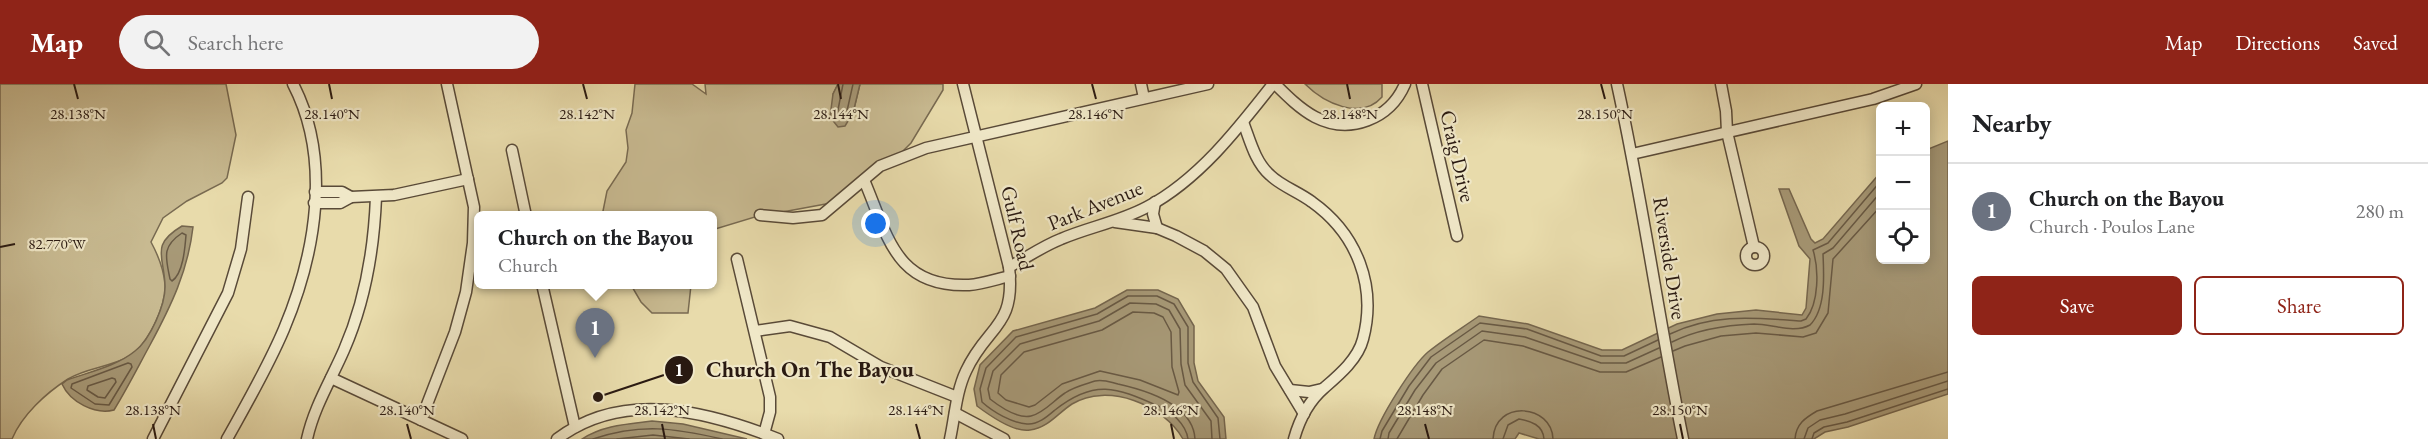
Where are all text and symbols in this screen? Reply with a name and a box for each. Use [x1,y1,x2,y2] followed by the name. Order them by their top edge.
[119,15,539,69] search box
[30,24,83,60] text: Map
[140,26,173,59] icon: search
[188,28,283,57] text: Search here
[2165,29,2202,56] text: Map
[2235,29,2320,56] text: Directions
[2353,29,2398,56] text: Saved
[1876,102,1930,264] map controls
[1876,102,1930,156] button: +
[50,104,106,123] text: 28.138°N
[304,104,360,123] text: 28.140°N
[559,104,615,123] text: 28.142°N
[813,104,869,123] text: 28.144°N
[1068,104,1124,123] text: 28.146°N
[1322,104,1378,123] text: 28.148°N
[1577,104,1633,123] text: 28.150°N
[1972,106,2052,140] text: Nearby
[1434,107,1482,205] street label: Craig Drive
[1876,156,1930,210] button: −
[1043,174,1147,236] street label: Park Avenue
[995,183,1041,273] street label: Gulf Road
[2029,184,2224,213] text: Church on the Bayou
[1647,195,1693,321] street label: Riverside Drive
[1986,198,1997,224] text: 1
[2356,198,2404,224] text: 280 m
[861,209,890,238] your location
[1876,210,1930,264] button: locate
[474,211,717,289] popup
[2029,213,2195,239] text: Church · Poulos Lane
[498,223,693,252] text: Church on the Bayou
[28,234,86,253] text: 82.770°W
[498,252,558,278] text: Church
[1972,276,2182,335] button: Save
[2194,276,2404,335] button: Share
[576,308,614,358] pin: 1
[664,350,926,390] callout: Church On The Bayou
[706,355,914,384] text: Church On The Bayou
[674,358,684,381] text: 1
[125,400,181,419] text: 28.138°N
[379,400,435,419] text: 28.140°N
[634,400,690,419] text: 28.142°N
[888,400,944,419] text: 28.144°N
[1143,400,1199,419] text: 28.146°N
[1397,400,1453,419] text: 28.148°N
[1652,400,1708,419] text: 28.150°N

